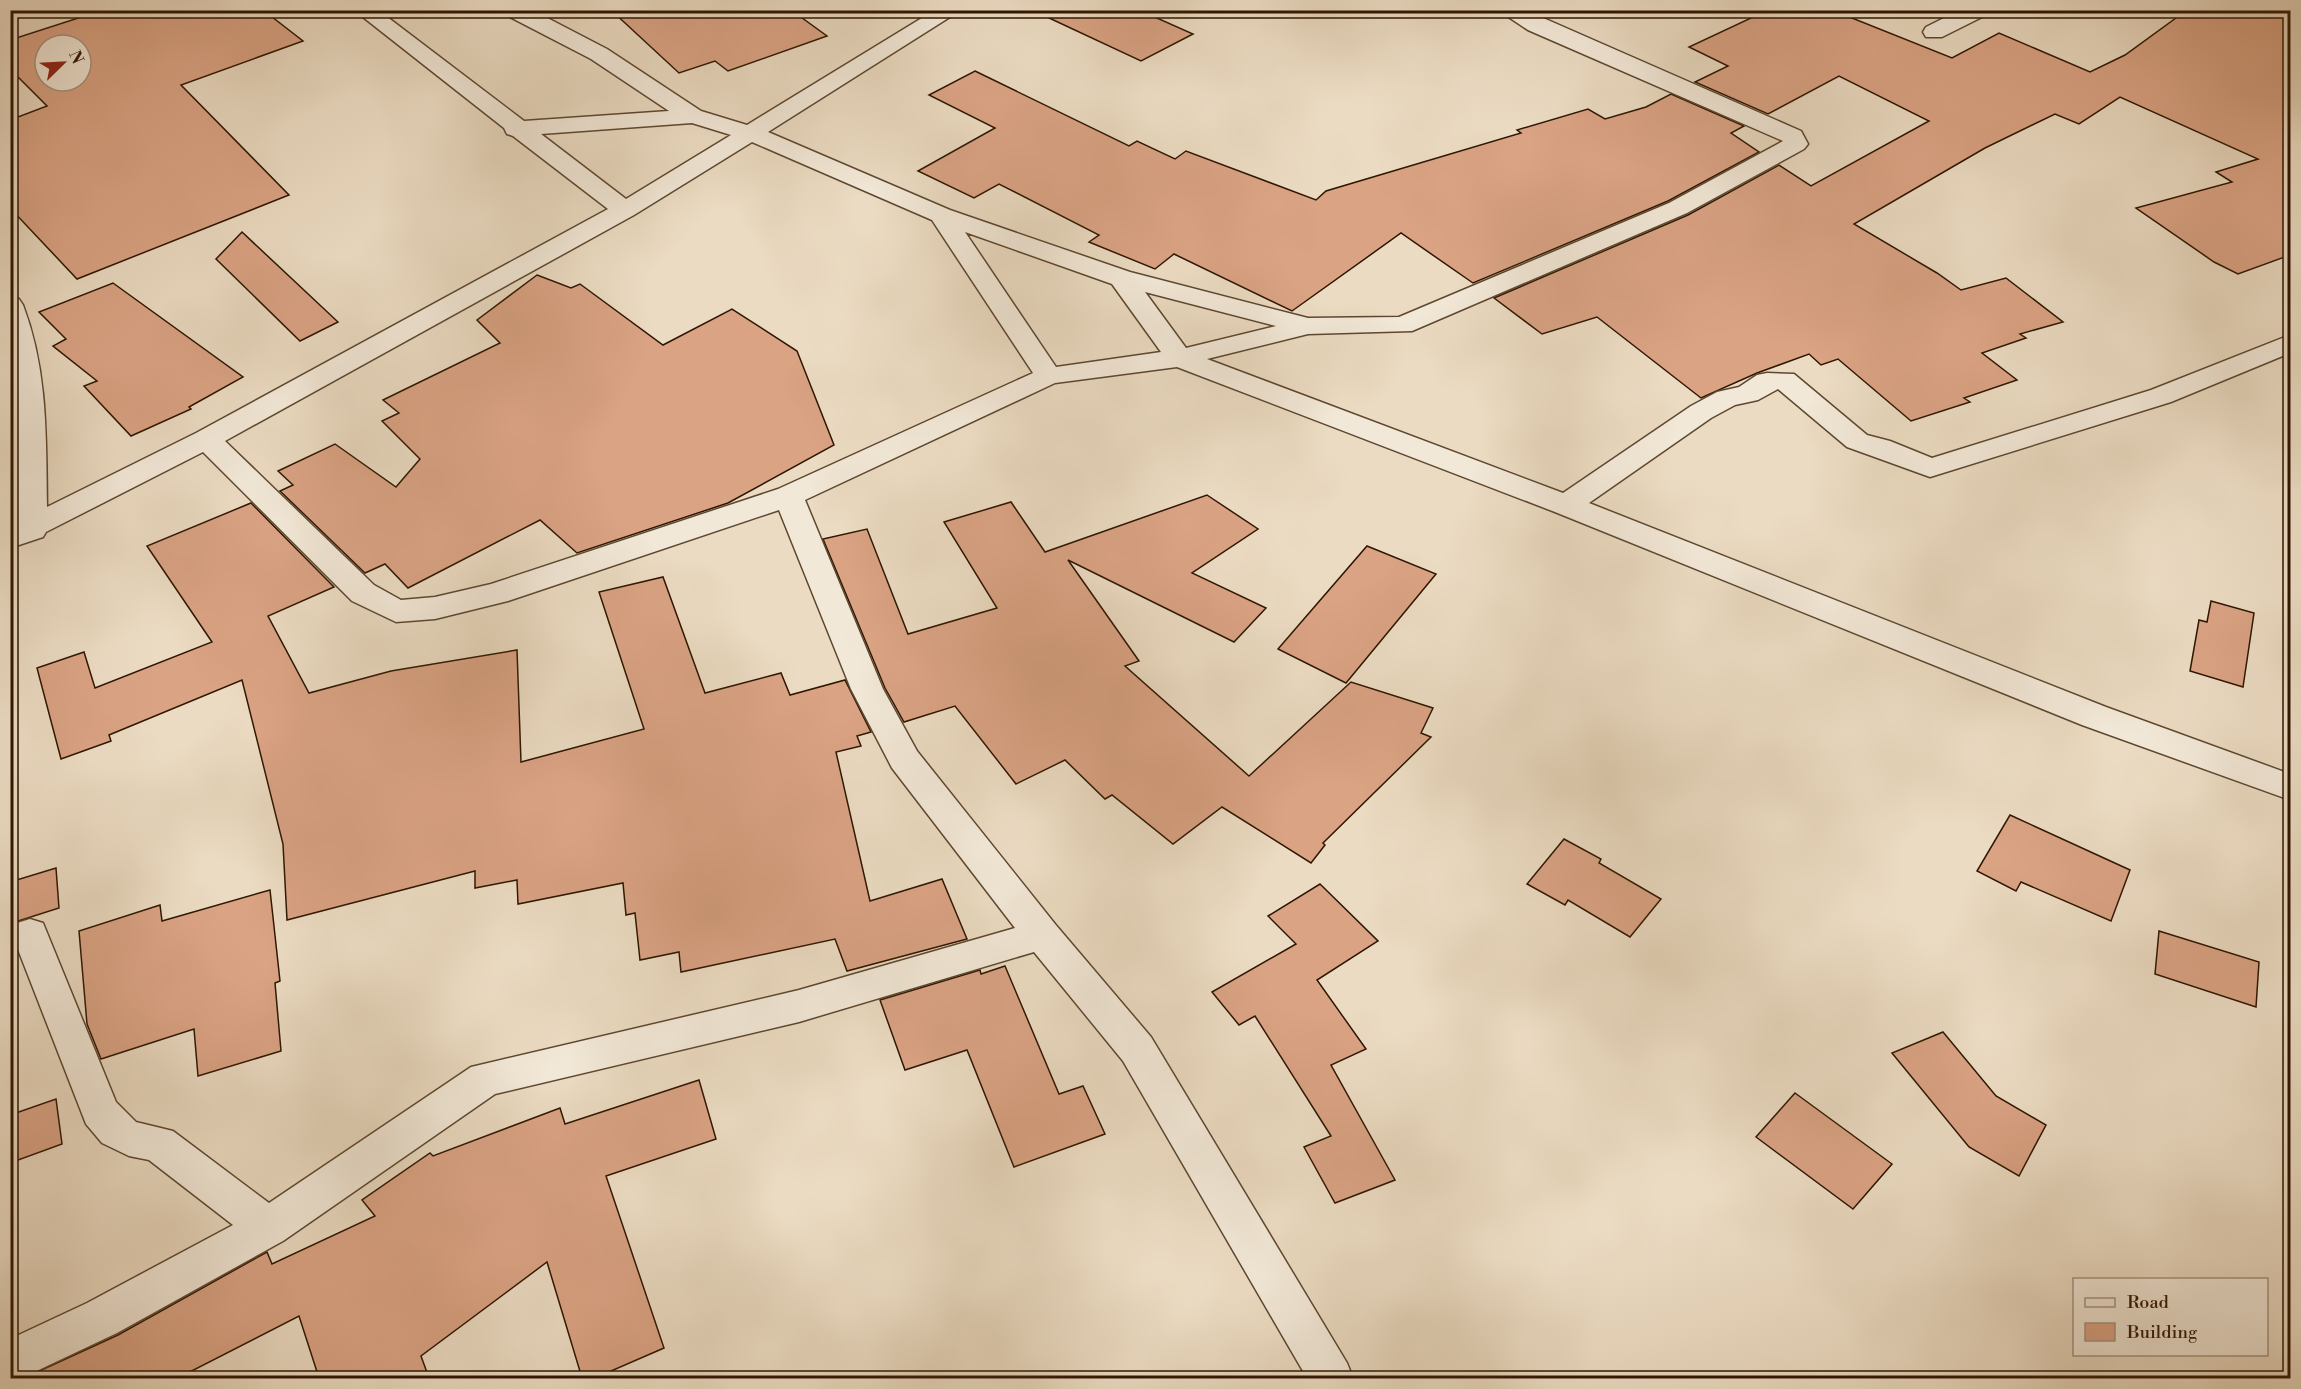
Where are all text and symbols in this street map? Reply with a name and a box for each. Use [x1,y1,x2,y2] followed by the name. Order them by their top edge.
[33,33,93,93] north arrow
[64,47,88,67] text: N
[2073,1278,2268,1356] legend
[2127,1291,2170,1314] text: Road
[2126,1321,2198,1344] text: Building

